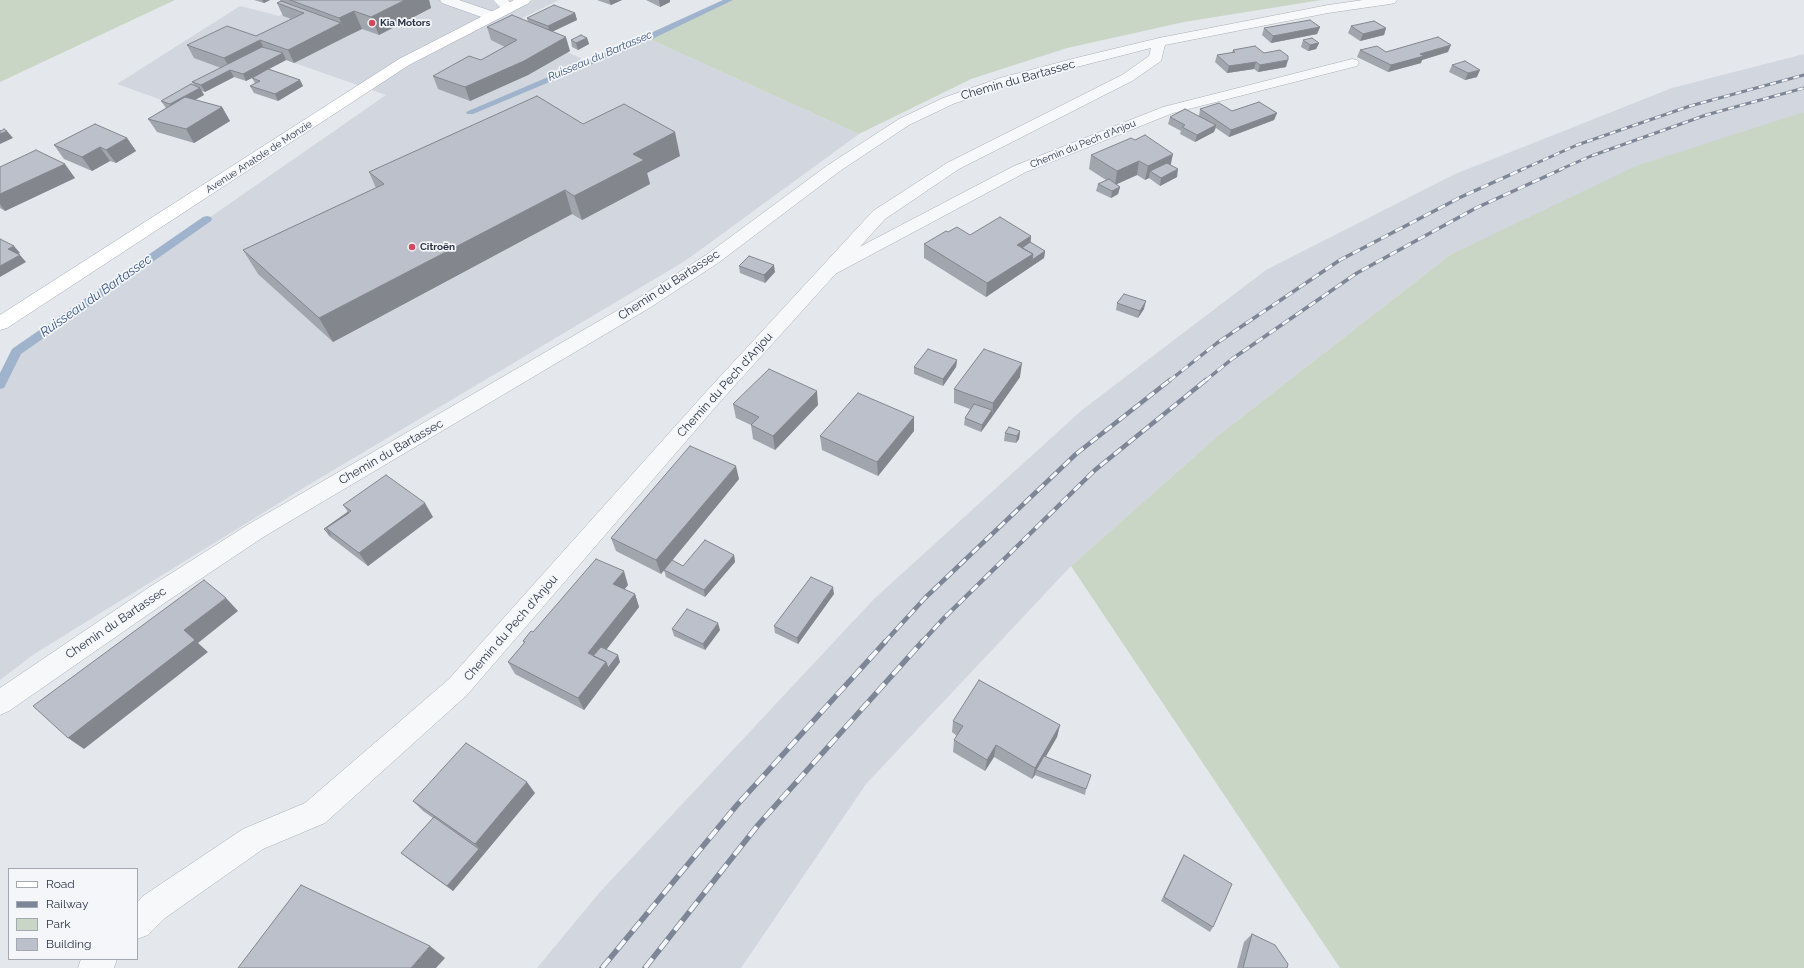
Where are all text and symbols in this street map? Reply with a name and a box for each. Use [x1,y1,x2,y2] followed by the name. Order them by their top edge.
[380,17,431,29] place label: Kia Motors
[367,18,377,28] marker: Kia Motors
[546,28,654,84] water label: Ruisseau du Bartassec
[959,57,1077,103] street label: Chemin du Bartassec
[1028,117,1138,171] street label: Chemin du Pech d'Anjou
[204,118,314,196] street label: Avenue Anatole de Monzie
[420,241,455,253] place label: Citroën
[407,242,417,252] marker: Citroën
[616,247,722,323] street label: Chemin du Bartassec
[37,252,155,340] water label: Ruisseau du Bartassec
[674,330,776,440] street label: Chemin du Pech d'Anjou
[336,416,446,488] street label: Chemin du Bartassec
[461,572,561,684] street label: Chemin du Pech d'Anjou
[63,584,169,662] street label: Chemin du Bartassec
[8,868,138,960] legend
[46,877,75,891] text: Road
[46,897,88,911] text: Railway
[46,917,71,931] text: Park
[46,937,92,951] text: Building

